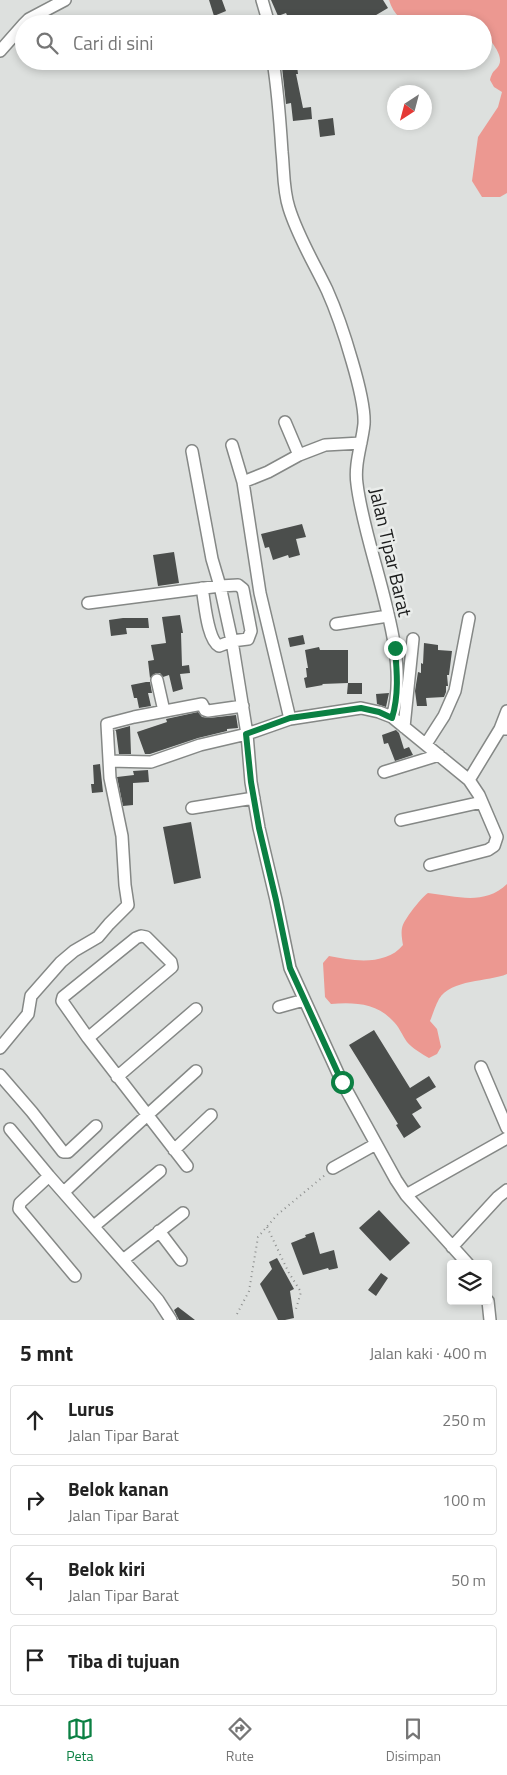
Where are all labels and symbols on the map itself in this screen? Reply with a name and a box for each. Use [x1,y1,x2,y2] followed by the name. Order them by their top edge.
[387,85,432,130] north arrow
[363,484,421,620] street label: Jalan Tipar Barat
[384,637,407,660] route end
[331,1071,354,1094] route start

